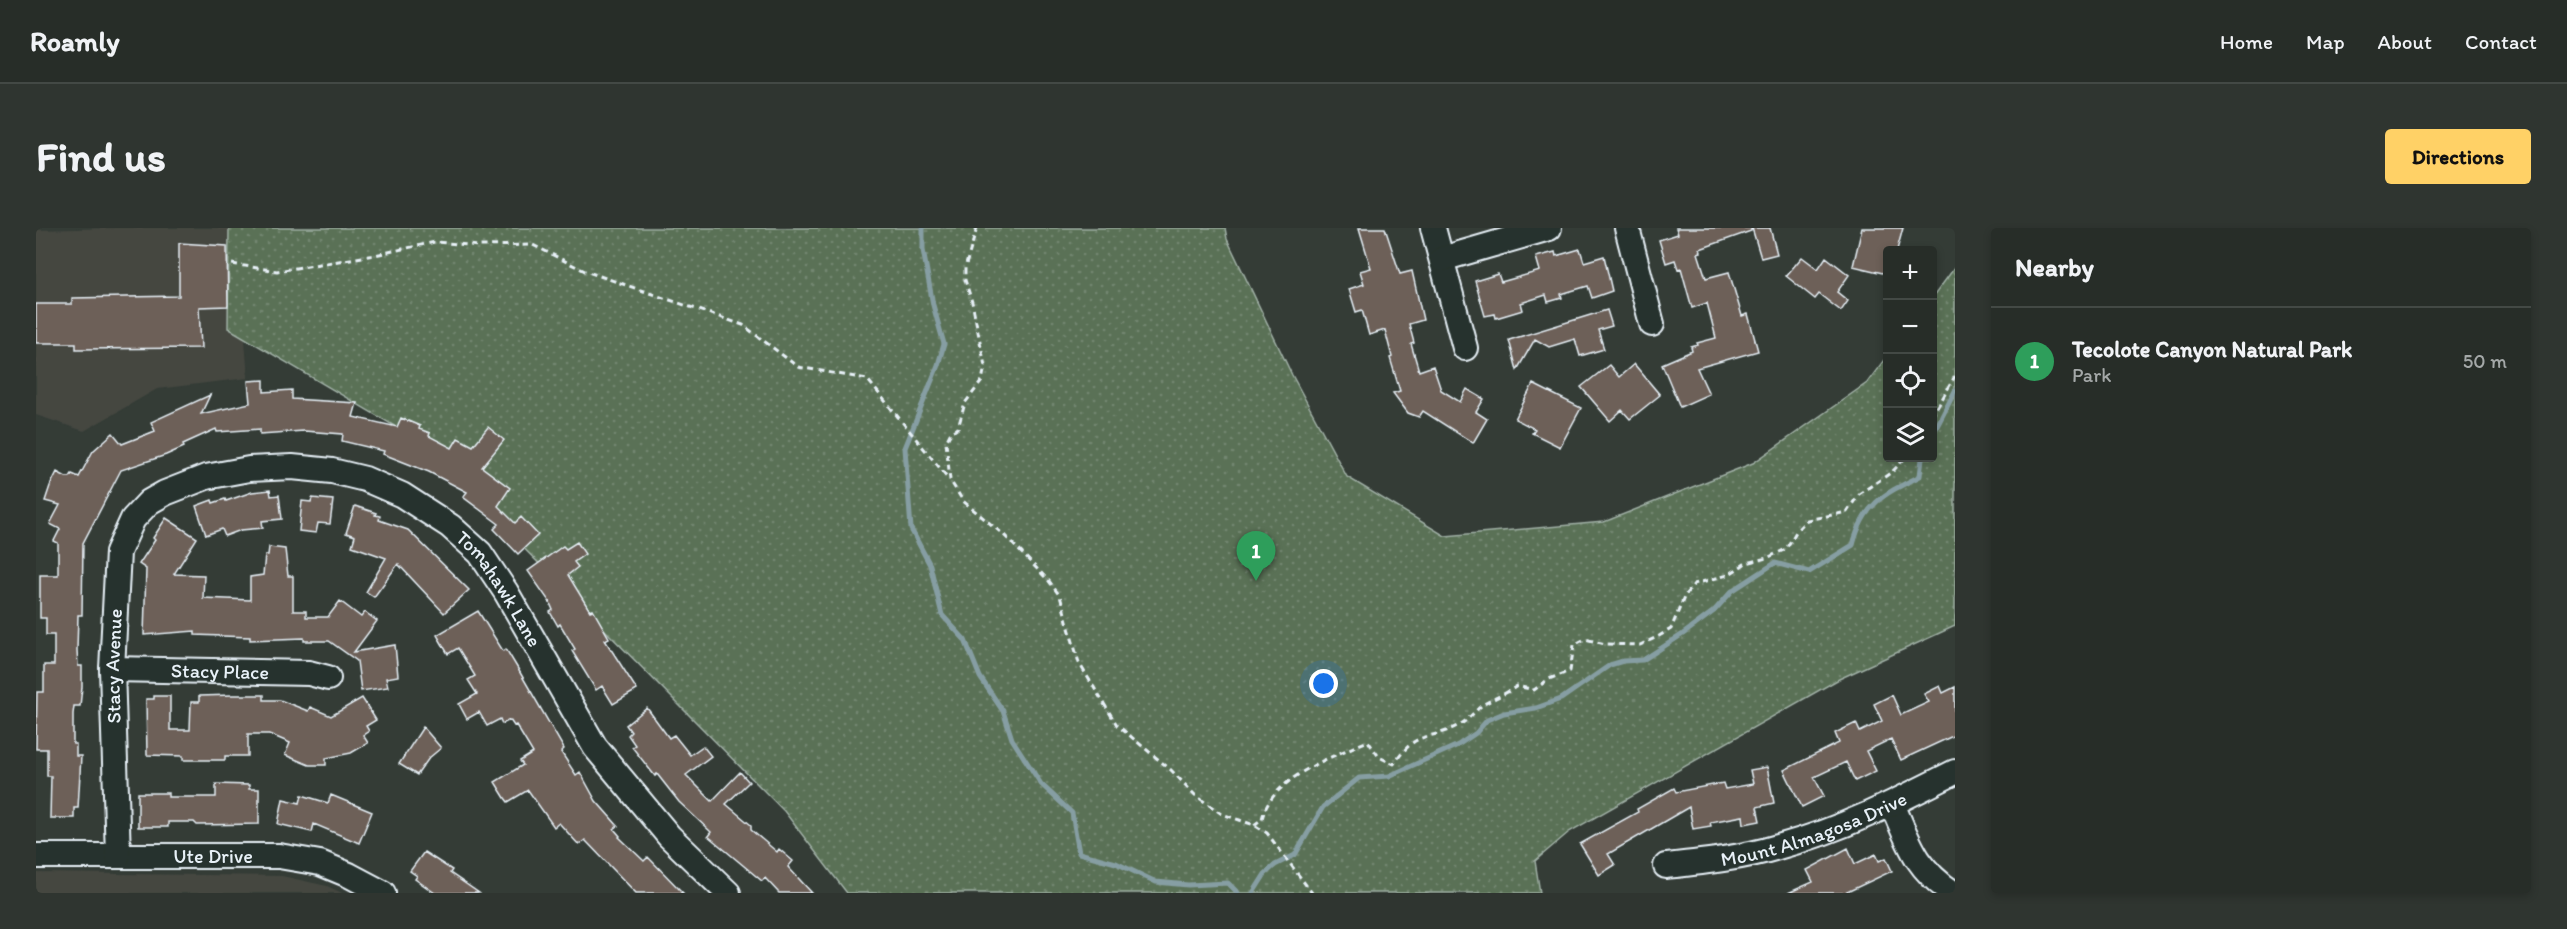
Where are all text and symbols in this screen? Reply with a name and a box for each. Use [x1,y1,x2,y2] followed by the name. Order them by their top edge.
[30,24,120,58] text: Roamly
[2220,29,2273,54] text: Home
[2306,29,2345,54] text: Map
[2378,29,2432,54] text: About
[2465,29,2537,54] text: Contact
[2385,129,2531,184] button: Directions
[36,131,166,182] text: Find us
[1883,246,1937,462] map controls
[1883,246,1937,300] button: +
[2015,251,2094,283] text: Nearby
[1883,300,1937,354] button: −
[2072,336,2352,363] text: Tecolote Canyon Natural Park
[2030,349,2039,373] text: 1
[2463,349,2507,373] text: 50 m
[1883,354,1937,408] button: locate
[2072,363,2111,387] text: Park
[1883,408,1937,462] button: layers
[451,525,547,651] street label: Tomahawk Lane
[1236,532,1276,581] pin: 1
[100,608,127,724] street label: Stacy Avenue
[171,658,269,684] street label: Stacy Place
[1309,669,1338,698] your location
[1719,786,1910,871] street label: Mount Almagosa Drive
[173,844,253,868] street label: Ute Drive

